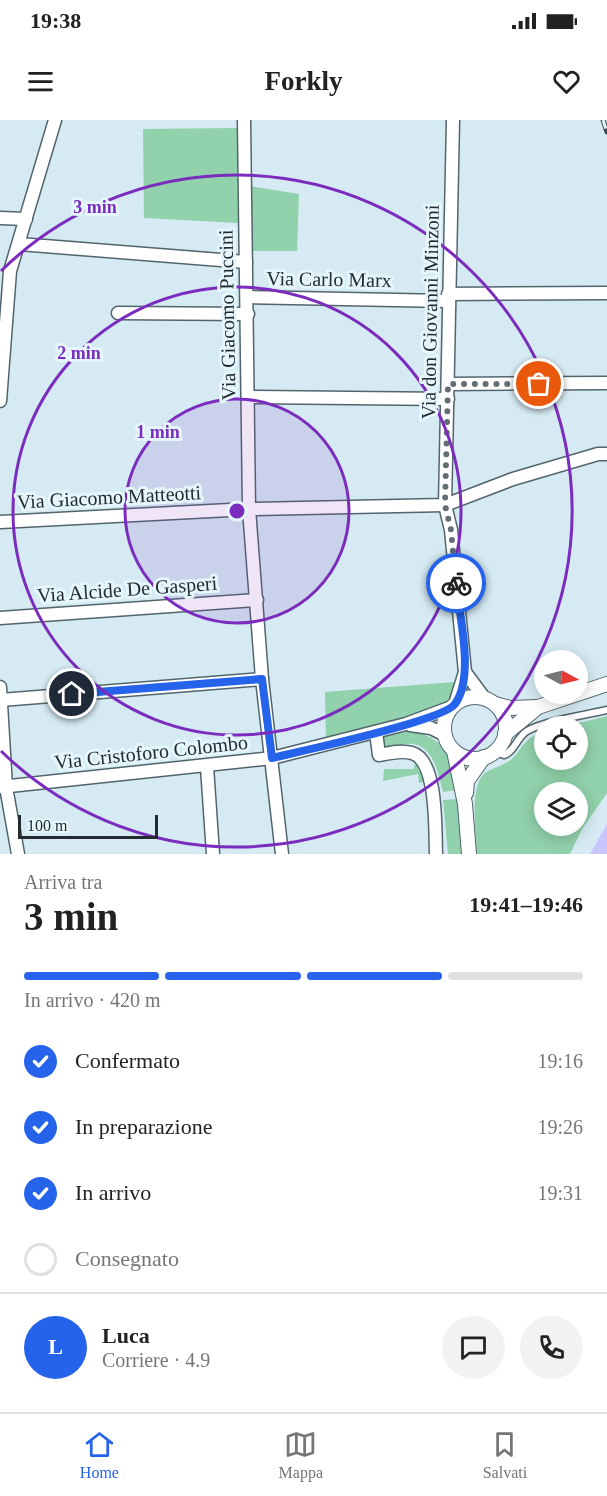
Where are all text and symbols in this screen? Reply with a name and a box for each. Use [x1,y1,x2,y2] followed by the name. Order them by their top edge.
[30,8,81,33] text: 19:38
[24,65,57,98] icon: menu
[550,65,583,98] icon: heart
[265,66,343,96] text: Forkly
[73,197,117,217] text: 3 min
[417,204,443,420] street label: Via don Giovanni Minzoni
[215,229,239,401] street label: Via Giacomo Puccini
[266,267,392,291] street label: Via Carlo Marx
[57,343,101,363] text: 2 min
[513,358,564,409] pin
[522,367,555,400] icon: bag
[136,422,180,442] text: 1 min
[16,481,202,513] street label: Via Giacomo Matteotti
[227,501,247,521] centre of rings
[426,553,486,613] courier
[440,567,473,600] icon: bike
[36,572,218,607] street label: Via Alcide De Gasperi
[534,650,588,704] north arrow
[534,650,588,836] map controls
[46,668,97,719] pin
[55,677,88,710] icon: home
[534,716,588,770] button: locate
[53,731,249,773] street label: Via Cristoforo Colombo
[534,782,588,836] button: layers
[18,812,158,840] scale bar
[27,817,67,834] text: 100 m
[24,871,102,893] text: Arriva tra
[469,892,583,917] text: 19:41–19:46
[24,895,118,938] text: 3 min
[24,989,161,1011] text: In arrivo · 420 m
[24,1045,57,1078] icon: check
[75,1048,180,1073] text: Confermato
[537,1050,583,1072] text: 19:16
[24,1111,57,1144] icon: check
[75,1114,212,1139] text: In preparazione
[537,1116,583,1138] text: 19:26
[24,1177,57,1210] icon: check
[75,1180,151,1205] text: In arrivo
[537,1182,583,1204] text: 19:31
[75,1246,179,1271] text: Consegnato
[442,1316,505,1379] button: chat
[520,1316,583,1379] button: phone
[102,1323,150,1348] text: Luca
[48,1334,63,1359] text: L
[102,1349,210,1371] text: Corriere · 4.9
[80,1428,119,1482] tab: Home
[279,1428,323,1482] tab: Mappa
[483,1428,527,1482] tab: Salvati

